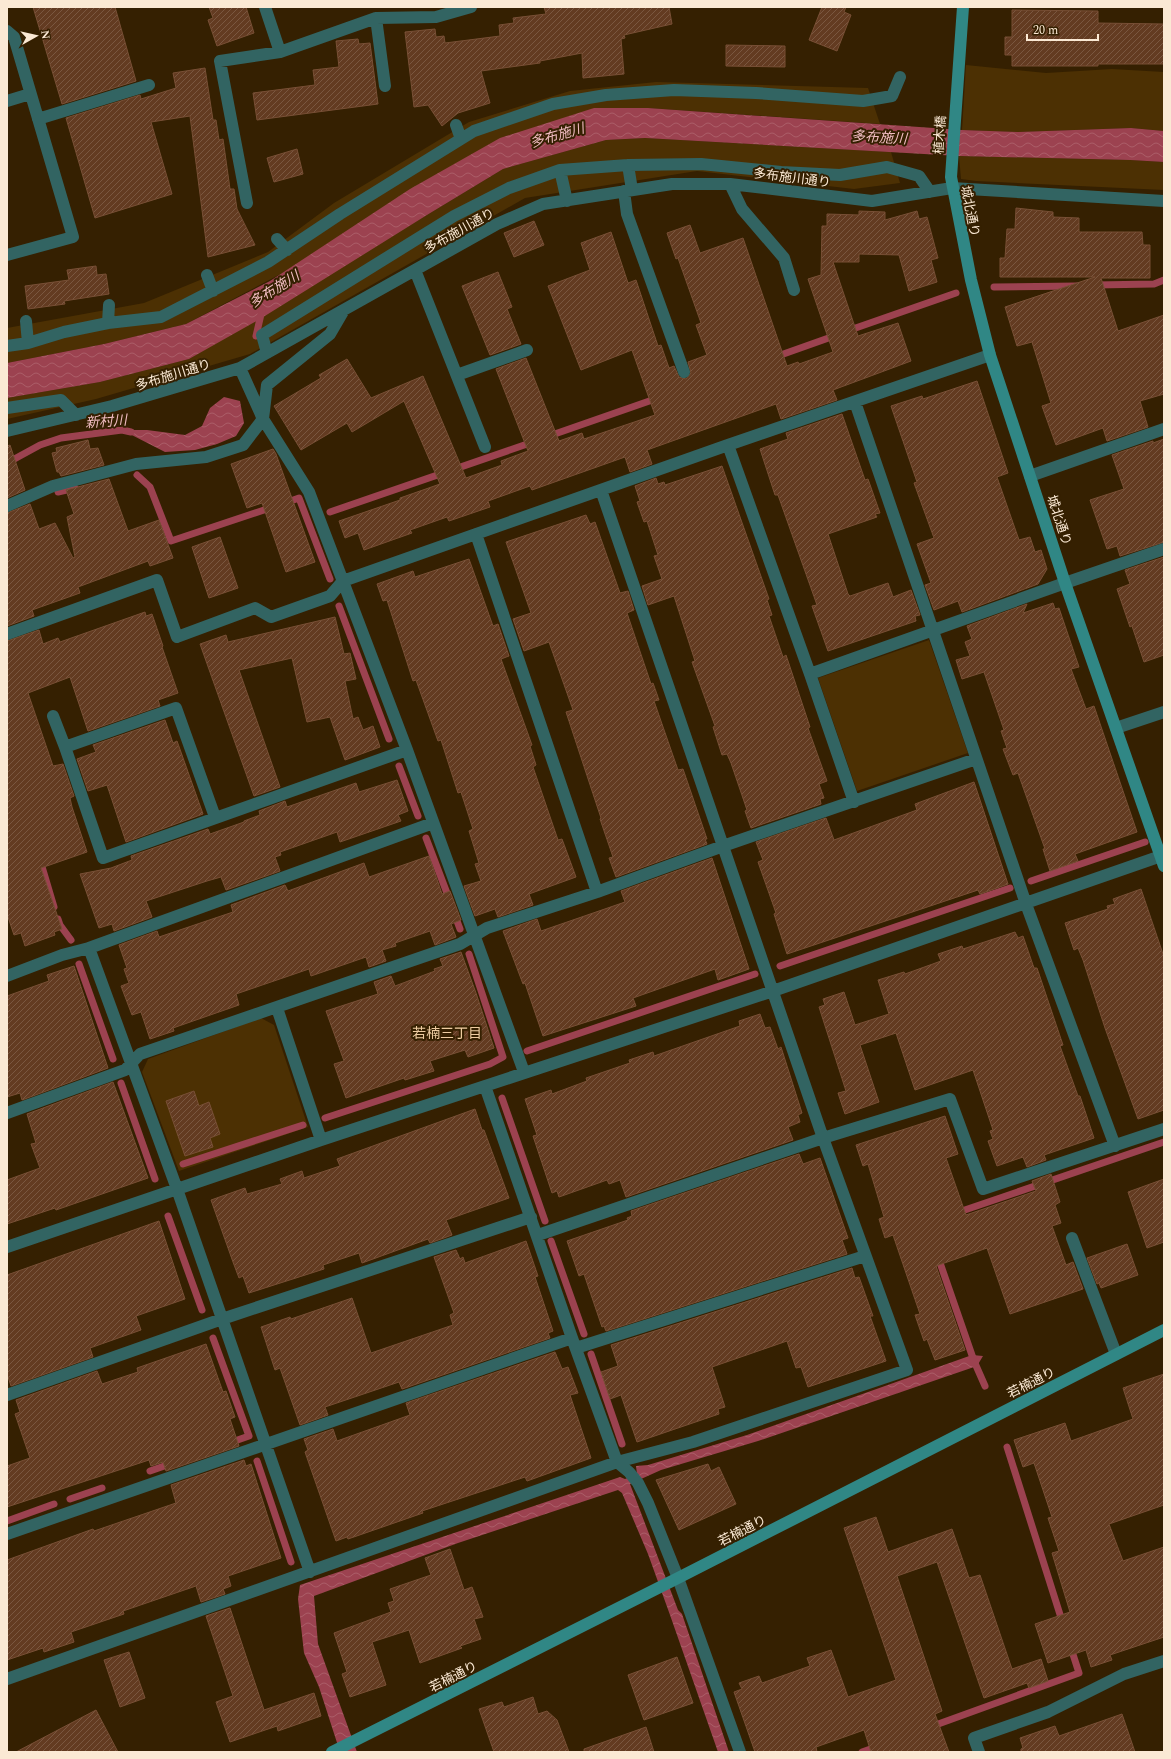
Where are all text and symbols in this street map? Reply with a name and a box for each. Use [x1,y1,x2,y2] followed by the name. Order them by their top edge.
[16,16,56,56] north arrow
[1027,16,1098,42] scale bar
[1033,21,1058,40] text: 20 m
[36,29,54,40] text: N
[929,115,951,155] street label: 植木橋
[527,117,589,153] water label: 多布施川
[850,126,909,150] water label: 多布施川
[752,163,832,193] street label: 多布施川通り
[955,184,985,239] street label: 城北通り
[421,203,498,259] street label: 多布施川通り
[245,265,305,313] water label: 多布施川
[133,354,214,396] street label: 多布施川通り
[84,409,130,433] water label: 新村川
[1042,492,1077,548] street label: 城北通り
[412,1023,482,1044] district label: 若楠三丁目
[1004,1362,1059,1404] street label: 若楠通り
[715,1510,770,1552] street label: 若楠通り
[426,1656,481,1698] street label: 若楠通り

